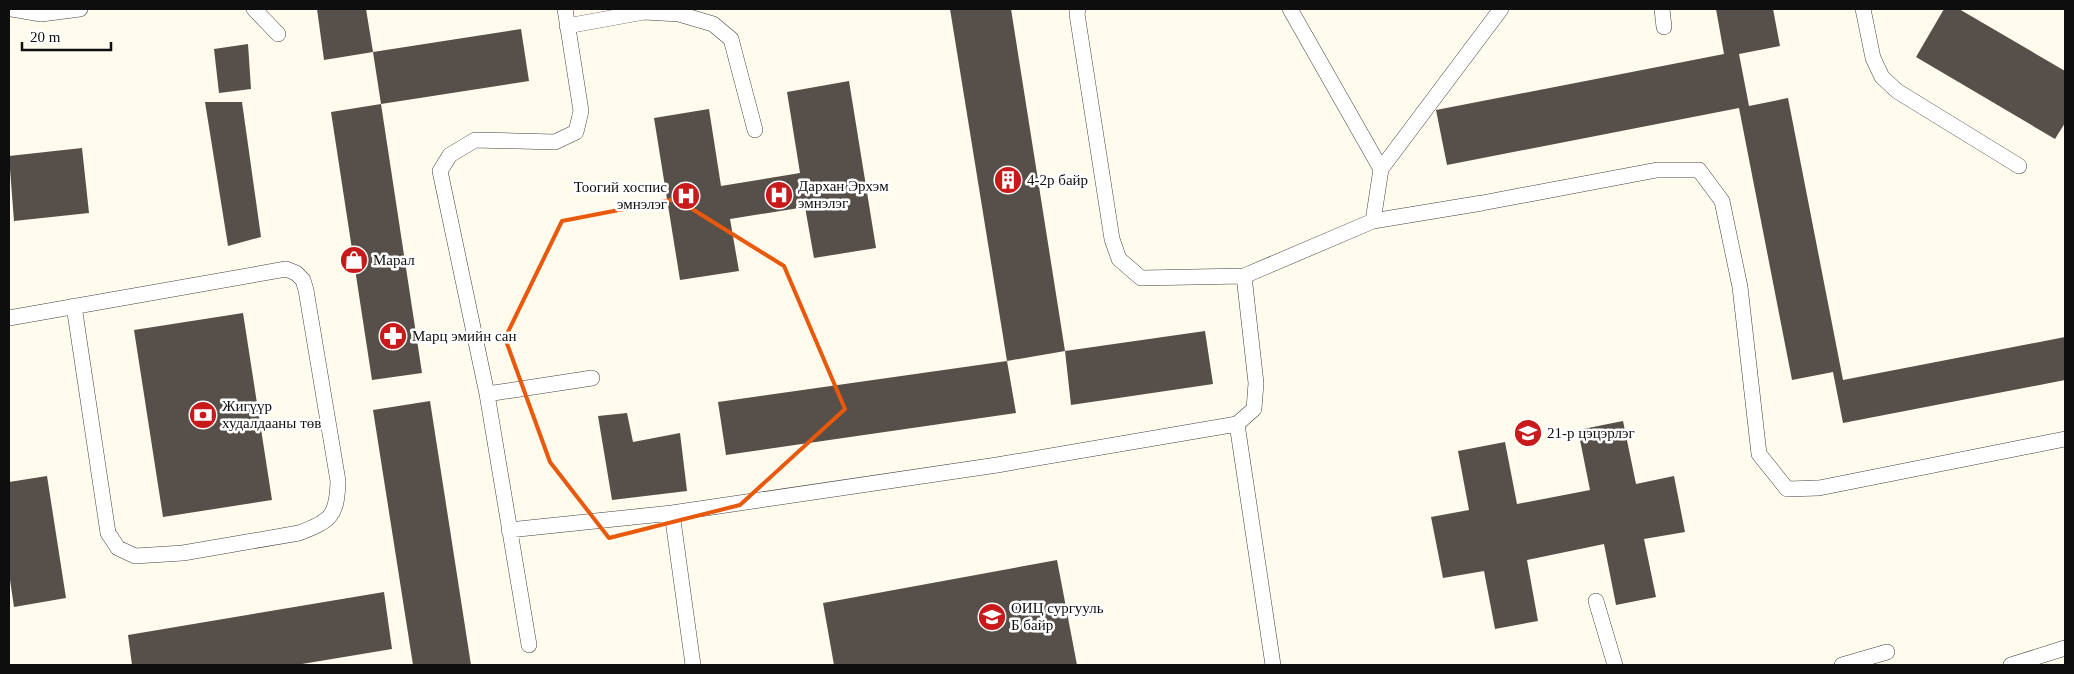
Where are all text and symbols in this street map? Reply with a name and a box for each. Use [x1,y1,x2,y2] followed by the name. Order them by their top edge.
[22,20,111,52] scale bar
[30,29,61,45] text: 20 m
[993,165,1023,195] building icon: 4-2р байр
[1027,172,1088,188] place label: 4-2р байр
[798,178,889,211] place label: Дархан Эрхэм эмнэлэг
[574,179,667,212] place label: Тоогий хоспис эмнэлэг
[764,180,794,210] hospital icon: Дархан Эрхэм эмнэлэг
[671,181,701,211] hospital icon: Тоогий хоспис эмнэлэг
[339,245,369,275] shop icon: Марал
[373,252,415,268] place label: Марал
[378,321,408,351] pharmacy icon: Марц эмийн сан
[412,328,516,344] place label: Марц эмийн сан
[222,398,321,431] place label: Жигүүр худалдааны төв
[188,400,218,430] bank icon: Жигүүр худалдааны төв
[1513,418,1543,448] school or university icon: 21-р цэцэрлэг
[1547,425,1635,441] place label: 21-р цэцэрлэг
[1011,600,1104,633] place label: ОИЦ сургууль Б байр
[977,602,1007,632] school or university icon: ОИЦ сургууль Б байр

